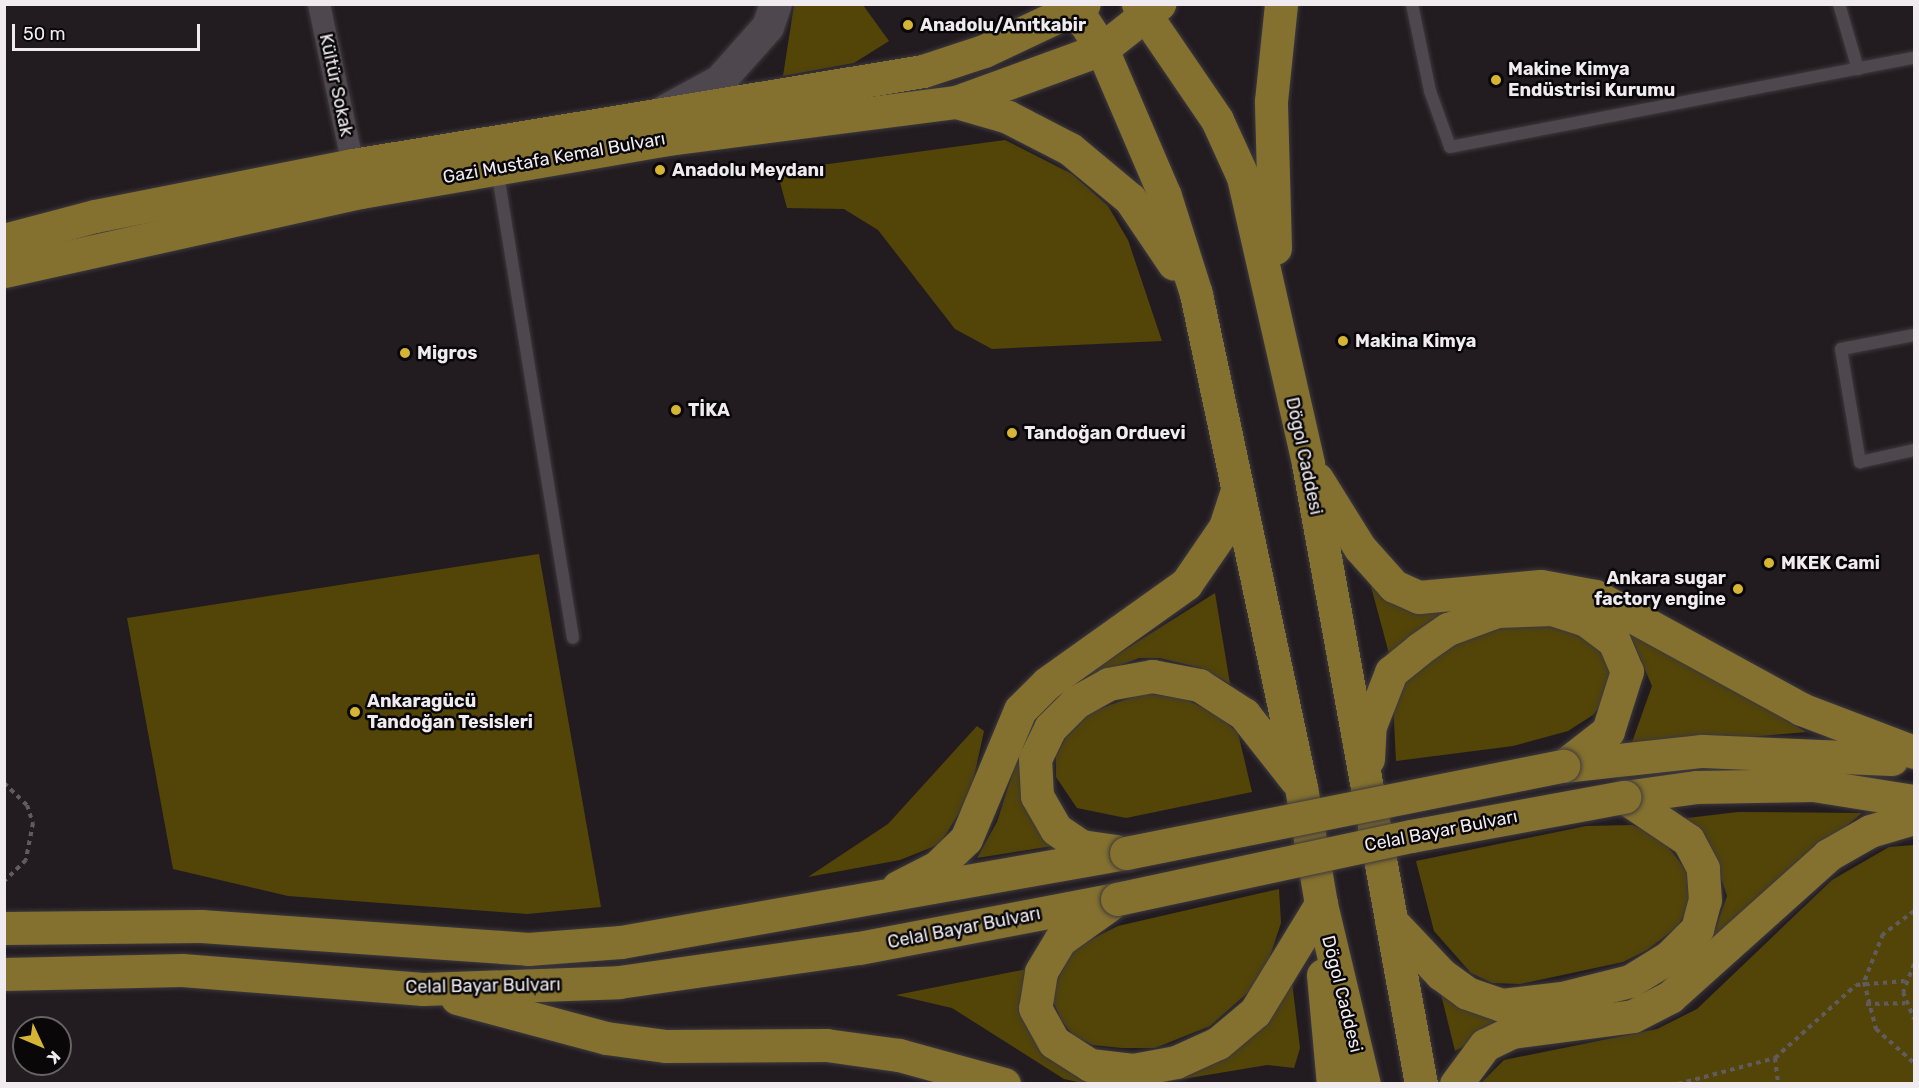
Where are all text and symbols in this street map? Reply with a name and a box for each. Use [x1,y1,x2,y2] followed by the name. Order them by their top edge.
[15,12,202,50] scale bar
[920,14,1086,36] place label: Anadolu/Anıtkabir
[901,18,915,32] marker: Anadolu/Anıtkabir
[23,23,66,45] text: 50 m
[315,32,357,138] street label: Kültür Sokak
[1508,59,1675,101] place label: Makine Kimya Endüstrisi Kurumu
[1489,73,1503,87] marker: Makine Kimya Endüstrisi Kurumu
[441,128,667,188] street label: Gazi Mustafa Kemal Bulvarı
[672,159,824,181] place label: Anadolu Meydanı
[653,163,667,177] marker: Anadolu Meydanı
[1355,330,1476,352] place label: Makina Kimya
[1336,334,1350,348] marker: Makina Kimya
[417,342,478,364] place label: Migros
[398,346,412,360] marker: Migros
[1281,395,1327,517] street label: Dögol Caddesi
[688,399,730,421] place label: TİKA
[669,403,683,417] marker: TİKA
[1024,422,1186,444] place label: Tandoğan Orduevi
[1005,426,1019,440] marker: Tandoğan Orduevi
[1781,552,1880,574] place label: MKEK Cami
[1762,556,1776,570] marker: MKEK Cami
[1594,568,1726,610] place label: Ankara sugar factory engine
[1731,582,1745,596] marker: Ankara sugar factory engine
[367,691,533,734] place label: Ankaragücü Tandoğan Tesisleri
[348,705,362,719] marker: Ankaragücü Tandoğan Tesisleri
[1363,806,1519,856] street label: Celal Bayar Bulvarı
[886,903,1042,953] street label: Celal Bayar Bulvarı
[1317,933,1367,1055] street label: Dögol Caddesi
[405,974,561,998] street label: Celal Bayar Bulvarı
[12,1016,72,1076] north arrow
[43,1047,64,1068] text: K

